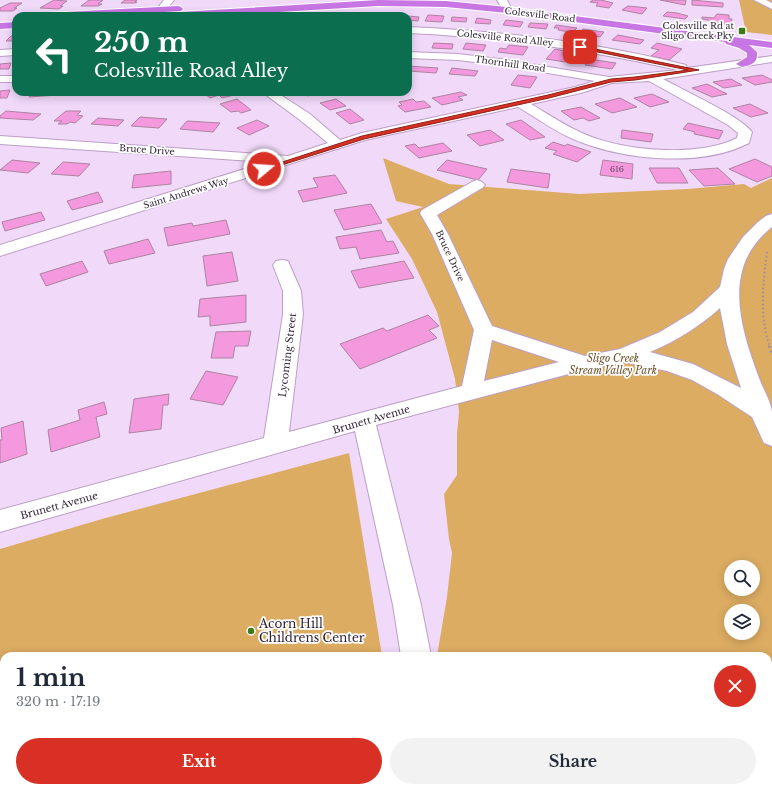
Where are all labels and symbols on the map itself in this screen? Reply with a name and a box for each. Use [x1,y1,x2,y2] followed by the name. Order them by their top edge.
[504,5,576,24] street label: Colesville Road
[661,20,735,41] place label: Colesville Rd at Sligo Creek Pky
[737,26,747,36] marker: Colesville Rd at Sligo Creek Pky
[456,27,554,48] street label: Colesville Road Alley
[563,30,597,64] pin
[474,53,546,74] street label: Thornhill Road
[119,142,175,157] street label: Bruce Drive
[243,148,285,190] position arrow
[610,164,624,174] house number: 616
[142,174,230,211] street label: Saint Andrews Way
[434,228,467,283] street label: Bruce Drive
[276,312,299,398] street label: Lycoming Street
[569,352,657,377] park label: Sligo Creek Stream Valley Park
[331,402,412,437] street label: Brunett Avenue
[19,489,100,522] street label: Brunett Avenue
[258,616,365,645] place label: Acorn Hill Childrens Center
[246,626,256,636] marker: Acorn Hill Childrens Center

